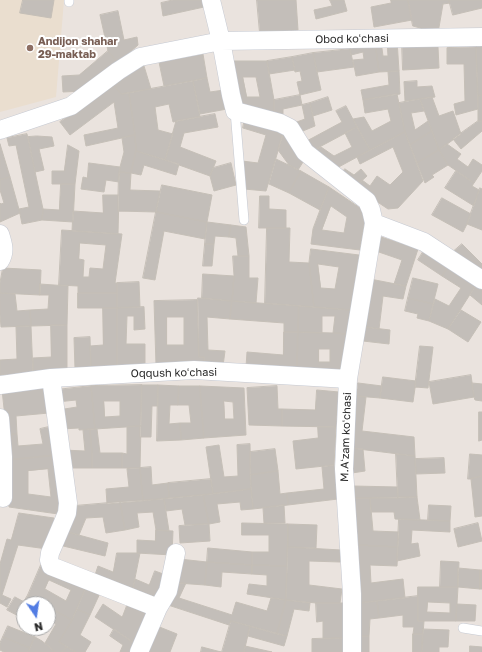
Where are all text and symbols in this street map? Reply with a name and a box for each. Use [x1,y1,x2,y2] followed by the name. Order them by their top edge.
[315,32,389,46] street label: Obod koʻchasi
[38,35,118,61] place label: Andijon shahar 29-maktab
[25,43,35,53] marker: Andijon shahar 29-maktab
[131,366,217,380] street label: Oqqush koʻchasi
[338,392,354,482] street label: M.Aʻzam koʻchasi
[16,596,56,636] north arrow
[33,620,44,634] text: N

